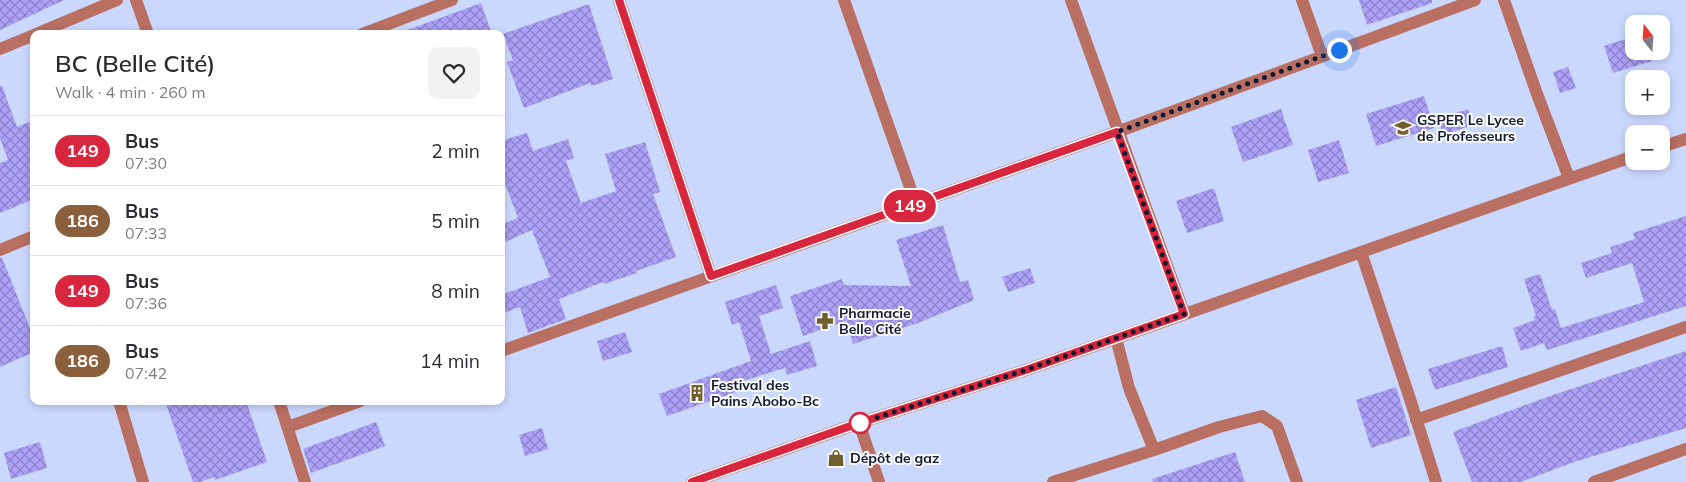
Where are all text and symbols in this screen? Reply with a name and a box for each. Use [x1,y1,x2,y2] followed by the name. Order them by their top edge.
[1625,15,1670,60] north arrow
[1625,15,1670,170] map controls
[1327,38,1352,63] your location
[428,47,480,99] button: heart
[55,48,215,78] text: BC (Belle Cité)
[1625,70,1670,115] button: +
[55,82,206,102] text: Walk · 4 min · 260 m
[1417,111,1524,145] place label: GSPER Le Lycee de Professeurs
[1393,118,1413,138] school or university icon: GSPER Le Lycee de Professeurs
[1625,125,1670,170] button: −
[125,129,159,153] text: Bus
[66,139,99,162] text: 149
[431,139,480,163] text: 2 min
[125,153,167,173] text: 07:30
[881,190,939,222] line badge: 149
[894,194,926,217] text: 149
[125,199,159,223] text: Bus
[66,209,99,232] text: 186
[431,209,480,233] text: 5 min
[125,223,167,243] text: 07:33
[125,269,159,293] text: Bus
[66,279,99,302] text: 149
[431,279,480,303] text: 8 min
[125,293,167,313] text: 07:36
[839,304,911,338] place label: Pharmacie Belle Cité
[815,311,835,331] pharmacy icon: Pharmacie Belle Cité
[125,339,159,363] text: Bus
[66,349,99,372] text: 186
[420,349,480,373] text: 14 min
[125,363,167,383] text: 07:42
[711,376,819,410] place label: Festival des Pains Abobo-Bc
[687,383,707,403] building icon: Festival des Pains Abobo-Bc
[849,412,871,434] unlabelled marker
[826,448,846,468] shop icon: Dépôt de gaz
[850,449,939,467] place label: Dépôt de gaz

